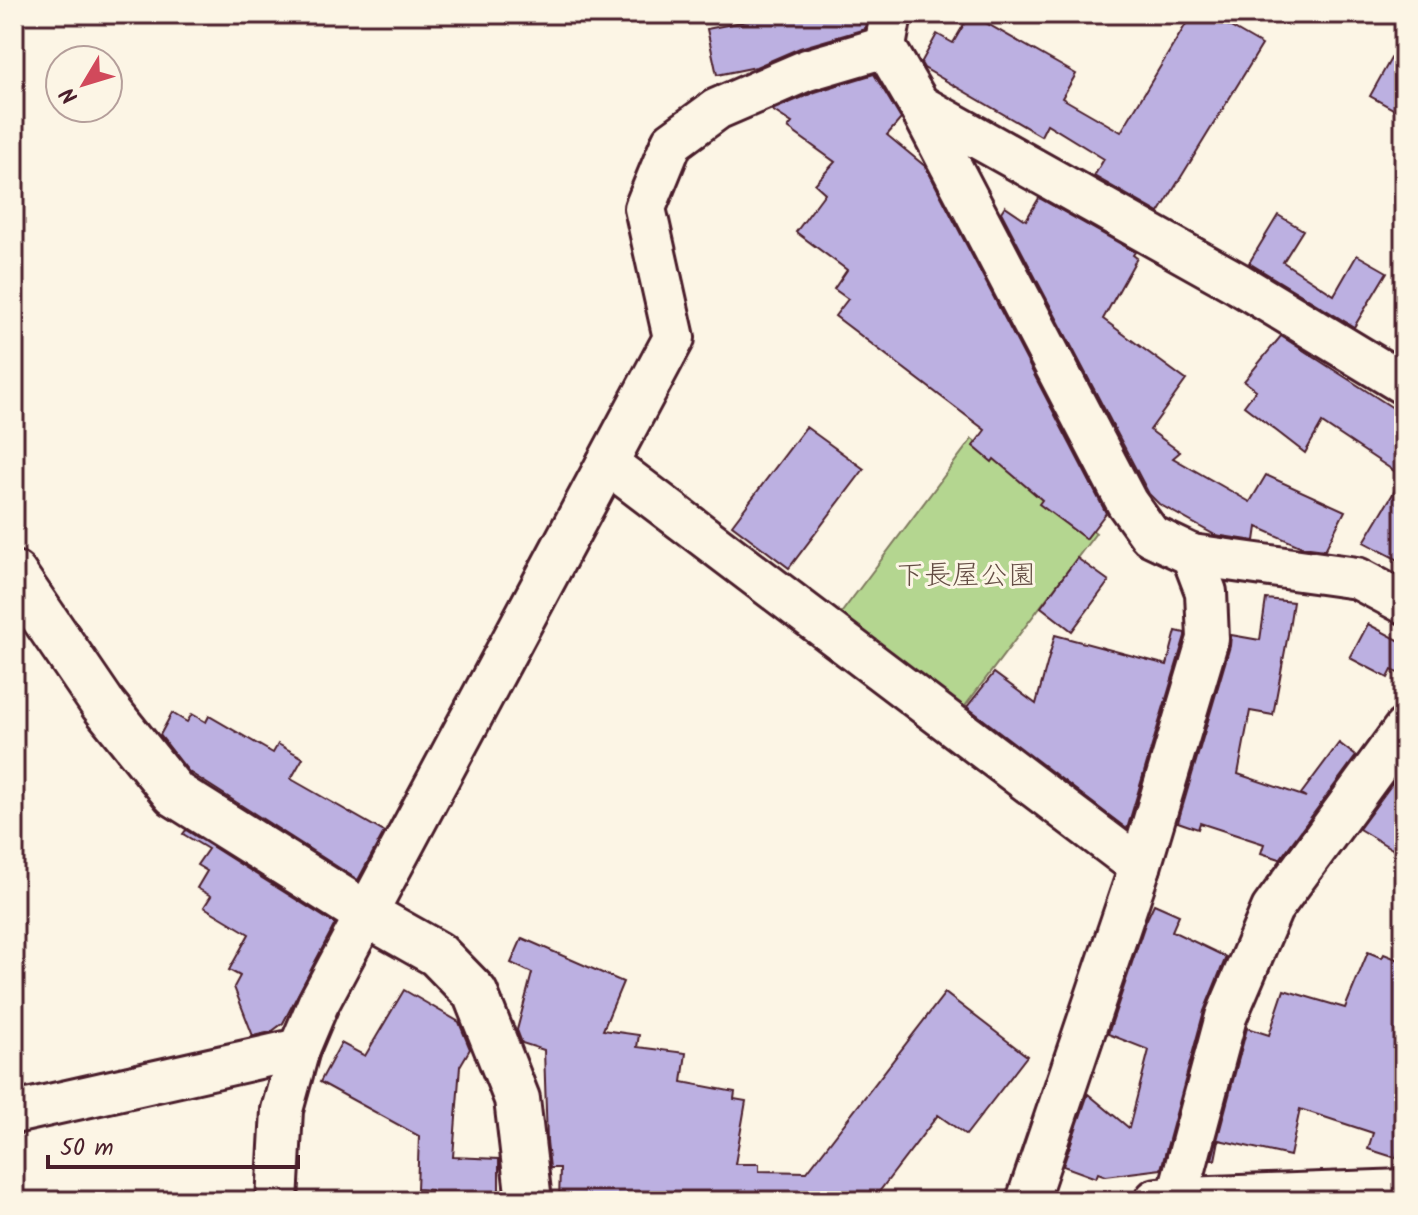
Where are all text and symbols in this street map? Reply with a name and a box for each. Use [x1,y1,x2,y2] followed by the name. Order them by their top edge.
[44,44,124,124] north arrow
[52,78,88,111] text: N
[896,554,1036,599] park label: 下長屋公園
[48,1119,298,1169] scale bar
[60,1129,114,1168] text: 50 m

